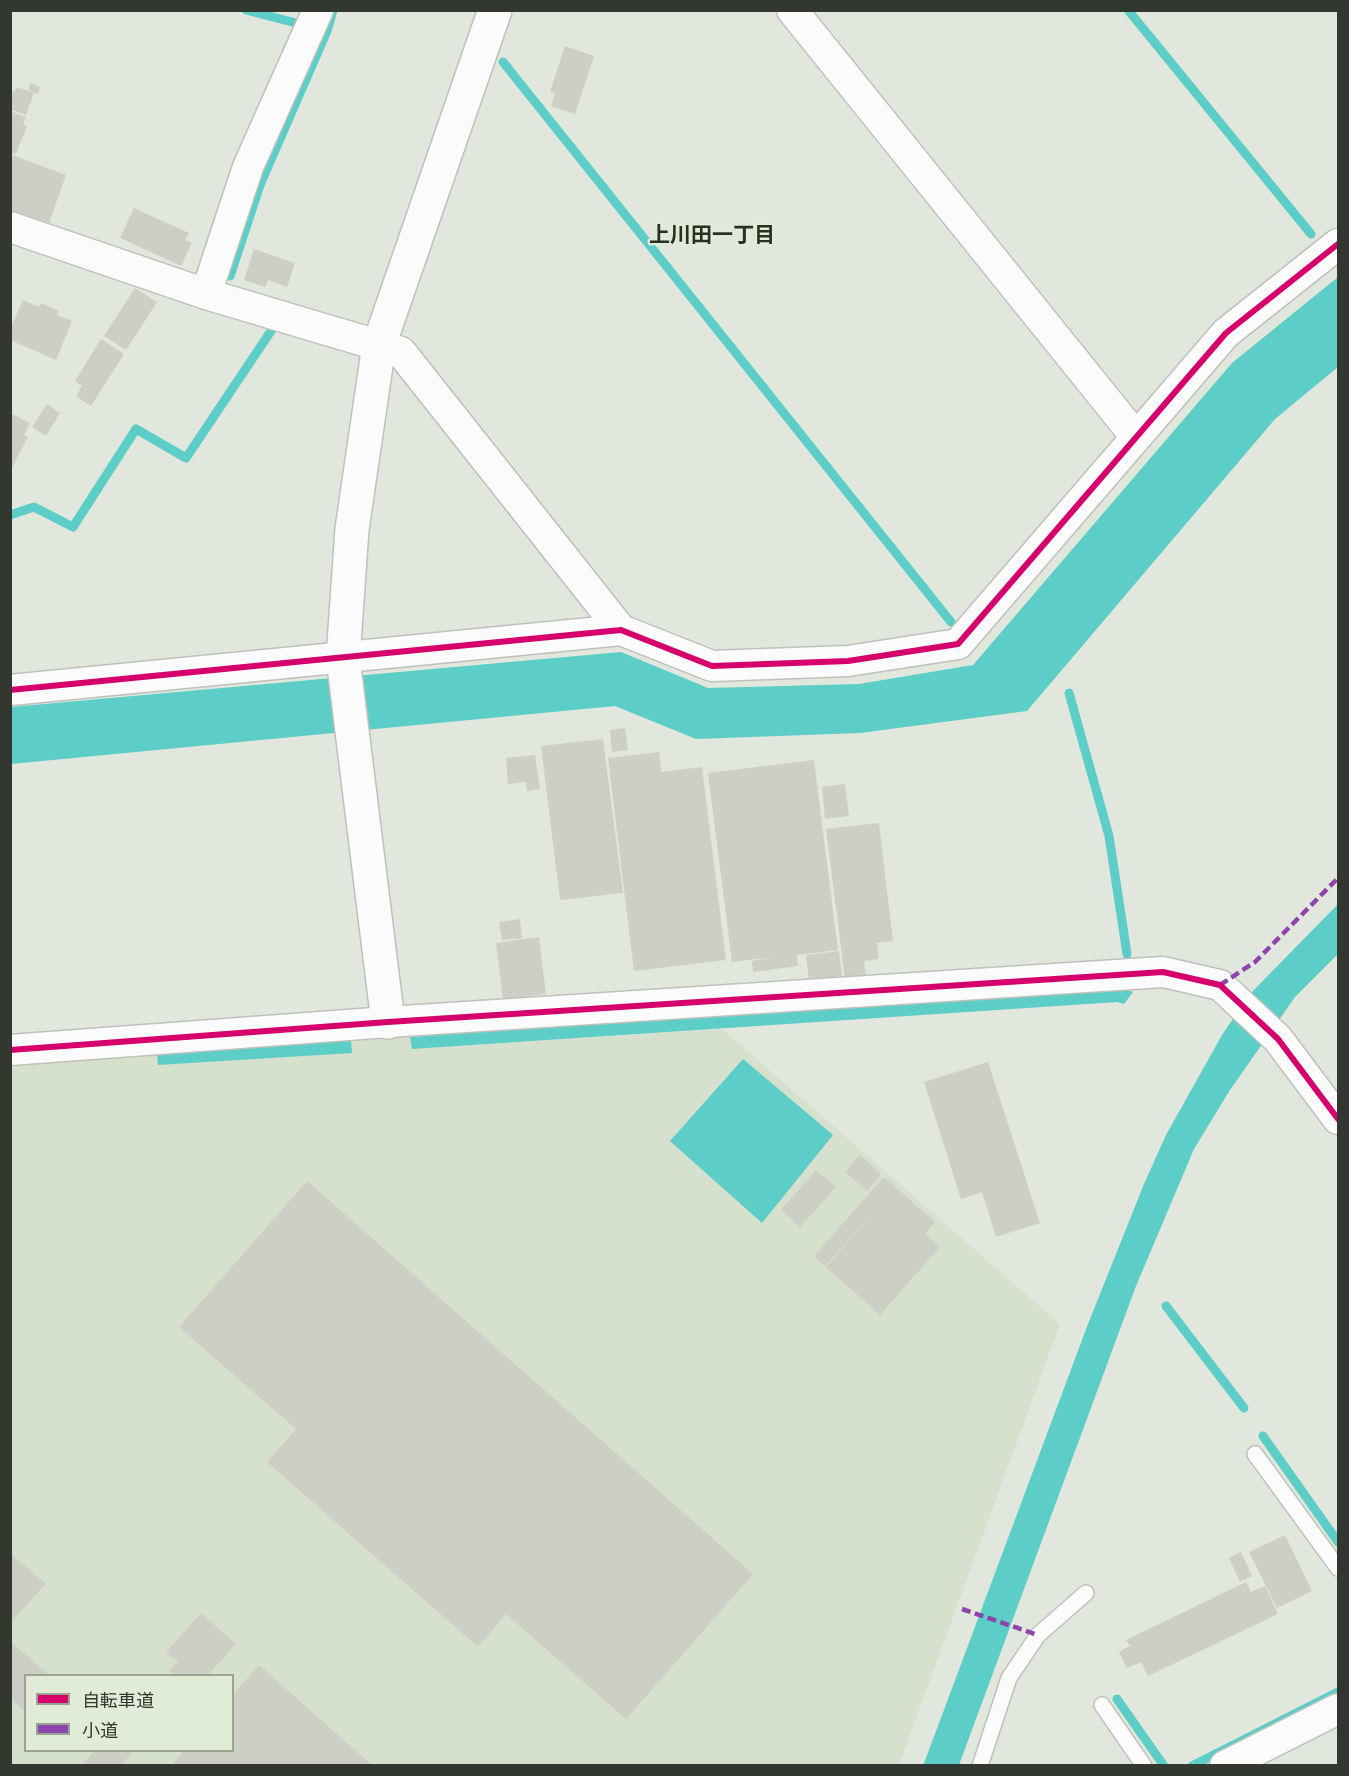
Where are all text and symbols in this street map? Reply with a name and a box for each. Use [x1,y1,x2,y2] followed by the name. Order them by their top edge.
[649,223,775,249] district label: 上川田一丁目
[24,1674,234,1752] legend
[82,1690,154,1711] text: 自転車道
[82,1720,118,1741] text: 小道

